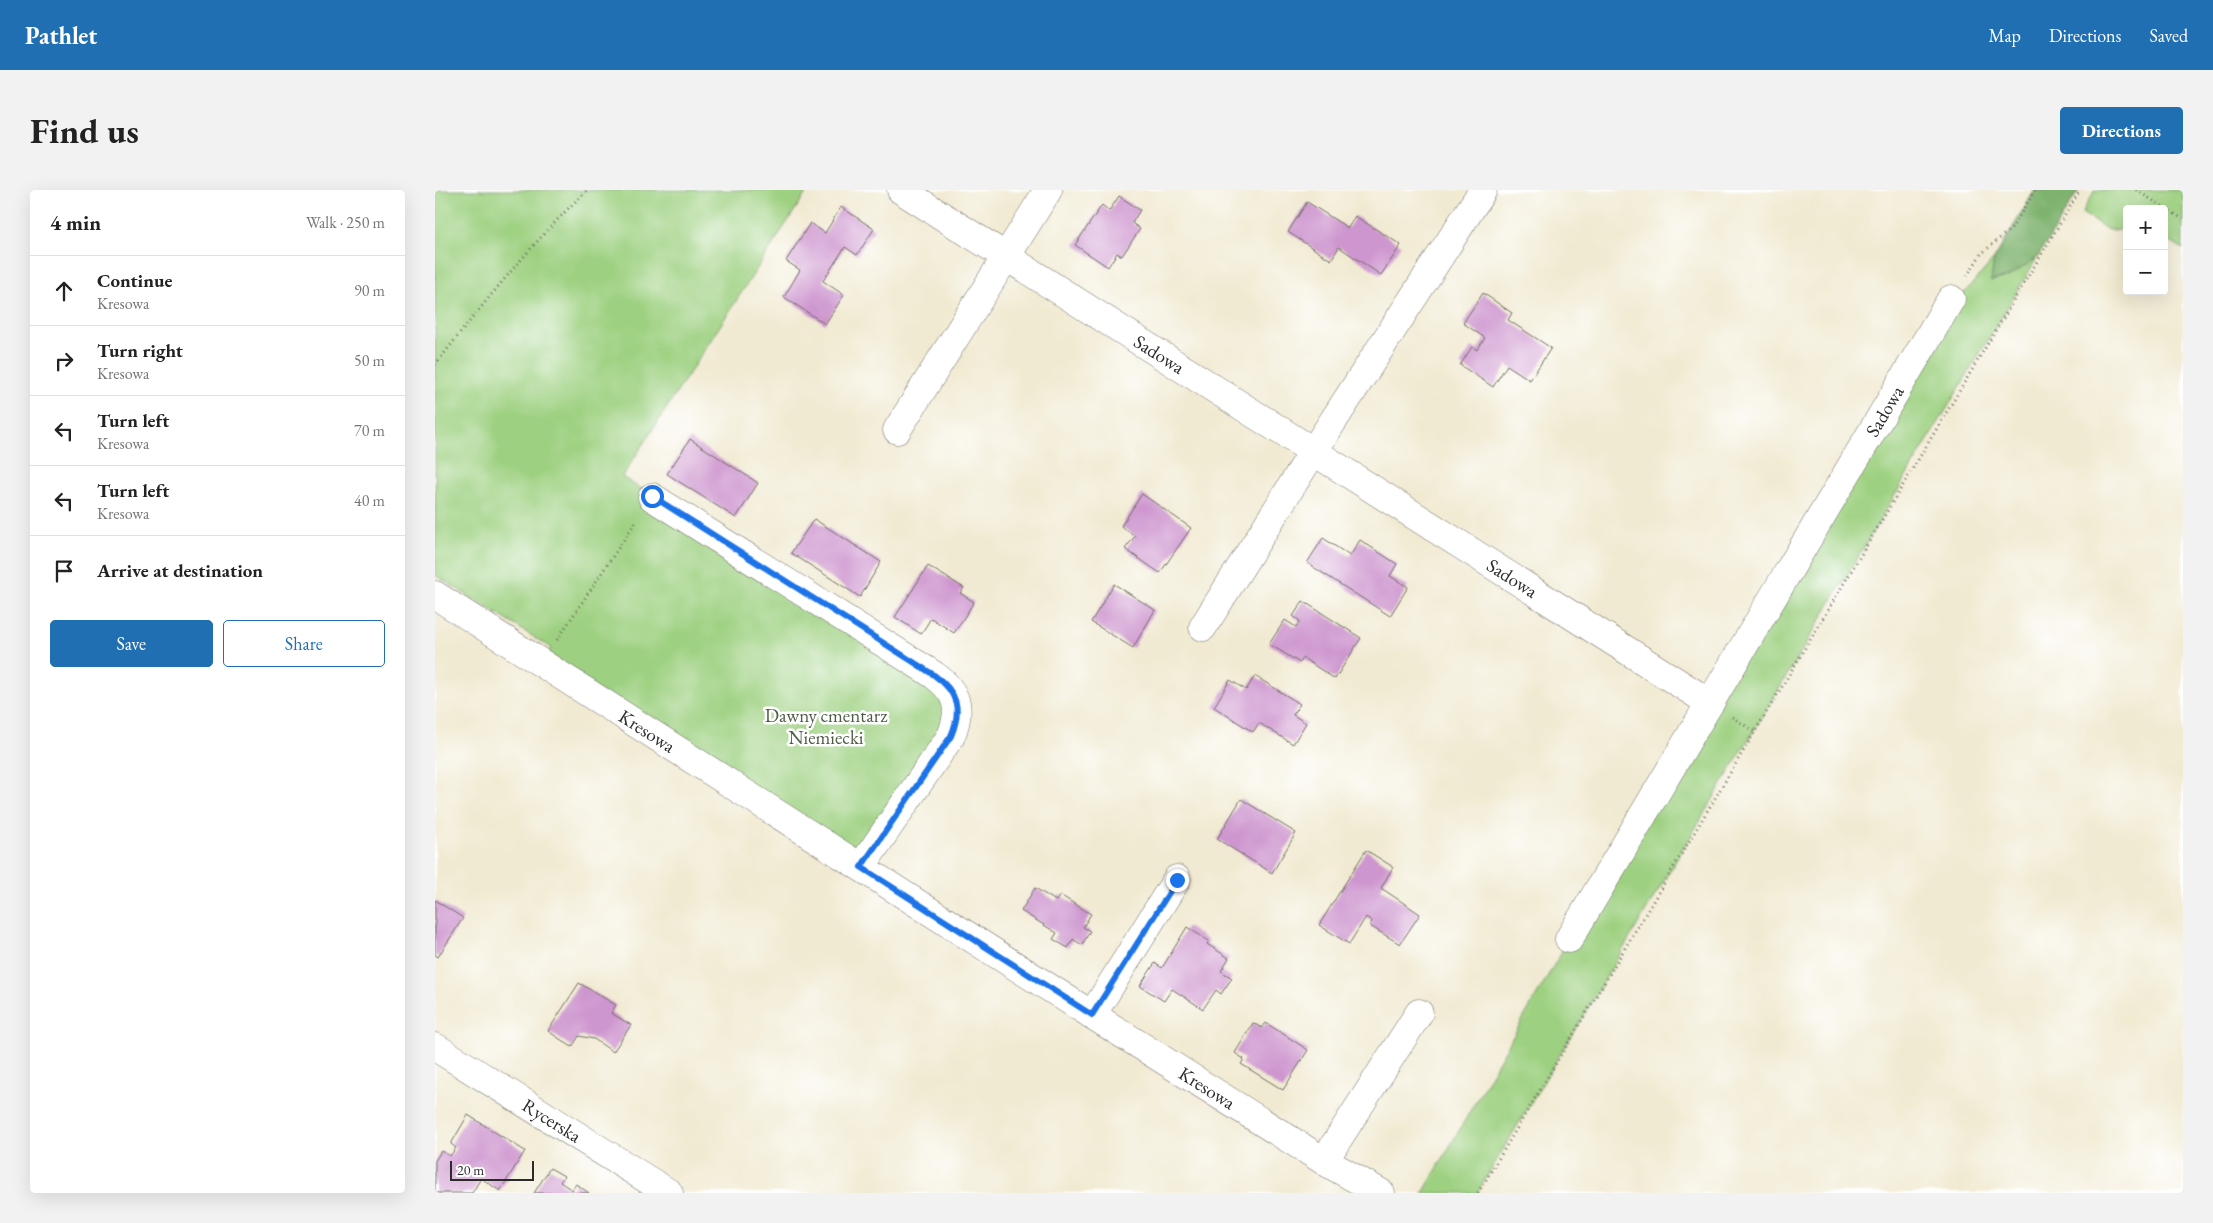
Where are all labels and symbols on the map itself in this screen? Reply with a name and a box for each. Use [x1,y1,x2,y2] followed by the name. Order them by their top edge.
[1129,329,1190,380] street label: Sadowa
[1860,381,1910,441] street label: Sadowa
[641,485,664,508] route start
[1482,553,1543,604] street label: Sadowa
[765,703,888,750] park label: Dawny cmentarz Niemiecki
[614,704,680,759] street label: Kresowa
[1166,869,1189,892] route end
[1174,1061,1240,1115] street label: Kresowa
[518,1093,586,1149] street label: Rycerska
[450,1158,534,1181] scale bar

